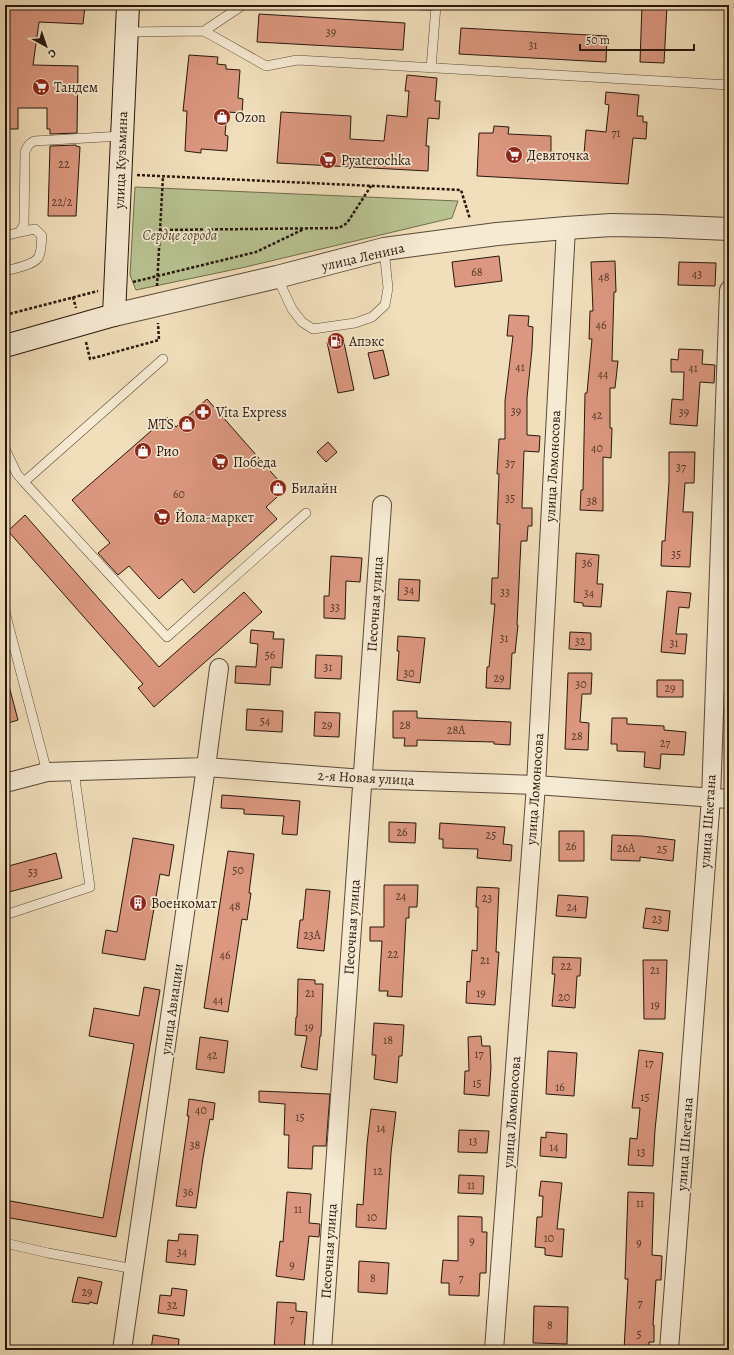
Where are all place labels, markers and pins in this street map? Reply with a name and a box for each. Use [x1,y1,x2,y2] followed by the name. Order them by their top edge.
[31,77,51,97] supermarket icon: Тандем
[54,78,98,97] place label: Тандем
[212,107,232,127] shop icon: Ozon
[235,108,266,127] place label: Ozon
[504,145,524,165] supermarket icon: Девяточка
[527,146,590,165] place label: Девяточка
[318,150,338,170] supermarket icon: Pyaterochka
[341,151,412,170] place label: Pyaterochka
[326,331,346,351] fuel station icon: Апэкс
[348,332,384,351] place label: Апэкс
[193,402,213,422] pharmacy icon: Vita Express
[215,403,287,422] place label: Vita Express
[177,414,197,434] shop icon: MTS
[147,415,174,434] place label: MTS
[133,441,153,461] shop icon: Рио
[156,442,179,461] place label: Рио
[210,452,230,472] supermarket icon: Победа
[233,453,277,472] place label: Победа
[268,478,288,498] shop icon: Билайн
[291,479,337,498] place label: Билайн
[152,507,172,527] supermarket icon: Йола-маркет
[175,508,254,527] place label: Йола-маркет
[128,893,148,913] building icon: Военкомат
[151,894,217,913] place label: Военкомат

